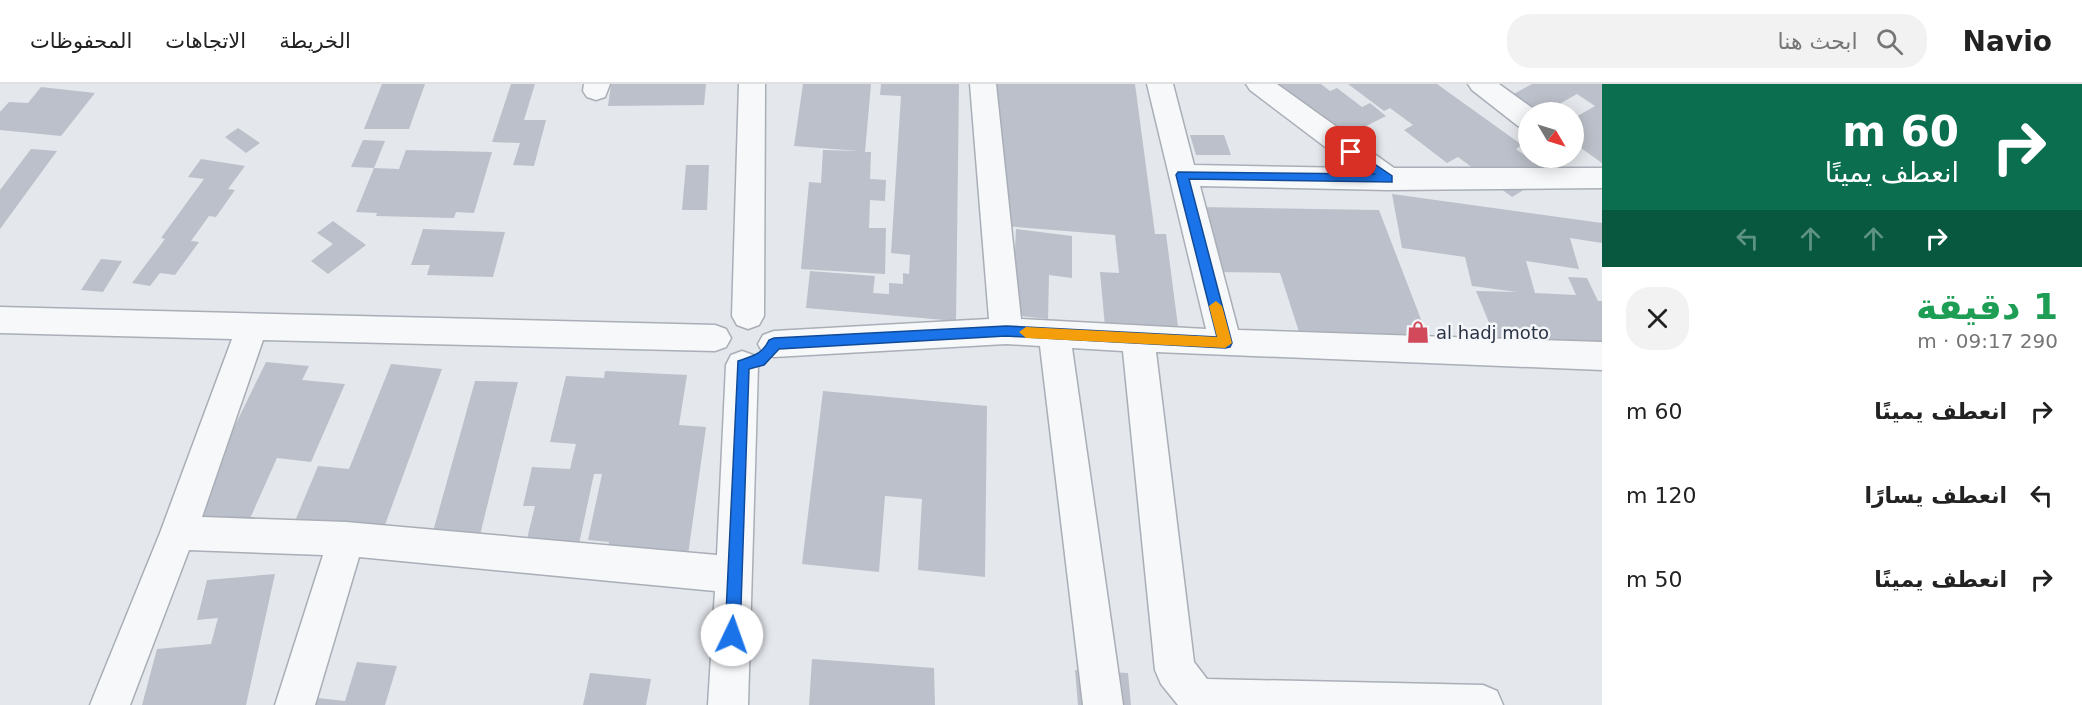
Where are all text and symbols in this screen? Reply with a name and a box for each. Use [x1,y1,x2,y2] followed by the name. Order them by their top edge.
[1507,14,1927,68] search box
[1873,25,1906,58] icon: search
[1963,25,2052,58] text: Navio
[30,29,132,53] text: المحفوظات
[165,29,246,53] text: الاتجاهات
[279,29,351,53] text: الخريطة
[1778,29,1858,54] text: ابحث هنا
[1518,102,1584,168] north arrow
[1518,102,1584,168] map controls
[1842,107,1959,156] text: 60 m
[1980,108,2058,186] icon: right
[1325,126,1376,177] pin
[1334,135,1367,168] icon: arrive
[1825,157,1959,188] text: انعطف يمينًا
[1731,222,1764,255] icon: left
[1794,222,1827,255] icon: ahead
[1857,222,1890,255] icon: ahead
[1920,222,1953,255] icon: right
[1916,286,2058,327] text: 1 دقيقة
[1626,287,1689,350] button: close
[1405,319,1431,345] shop icon: al hadj moto
[1436,322,1549,343] place label: al hadj moto
[1917,329,2058,353] text: 290 m · 09:17
[2025,395,2058,428] icon: right
[1626,399,1682,424] text: 60 m
[1874,399,2007,424] text: انعطف يمينًا
[2025,479,2058,512] icon: left
[1626,483,1696,508] text: 120 m
[1864,483,2007,508] text: انعطف يسارًا
[2025,563,2058,596] icon: right
[1626,567,1682,592] text: 50 m
[1874,567,2007,592] text: انعطف يمينًا
[700,603,764,667] position arrow

